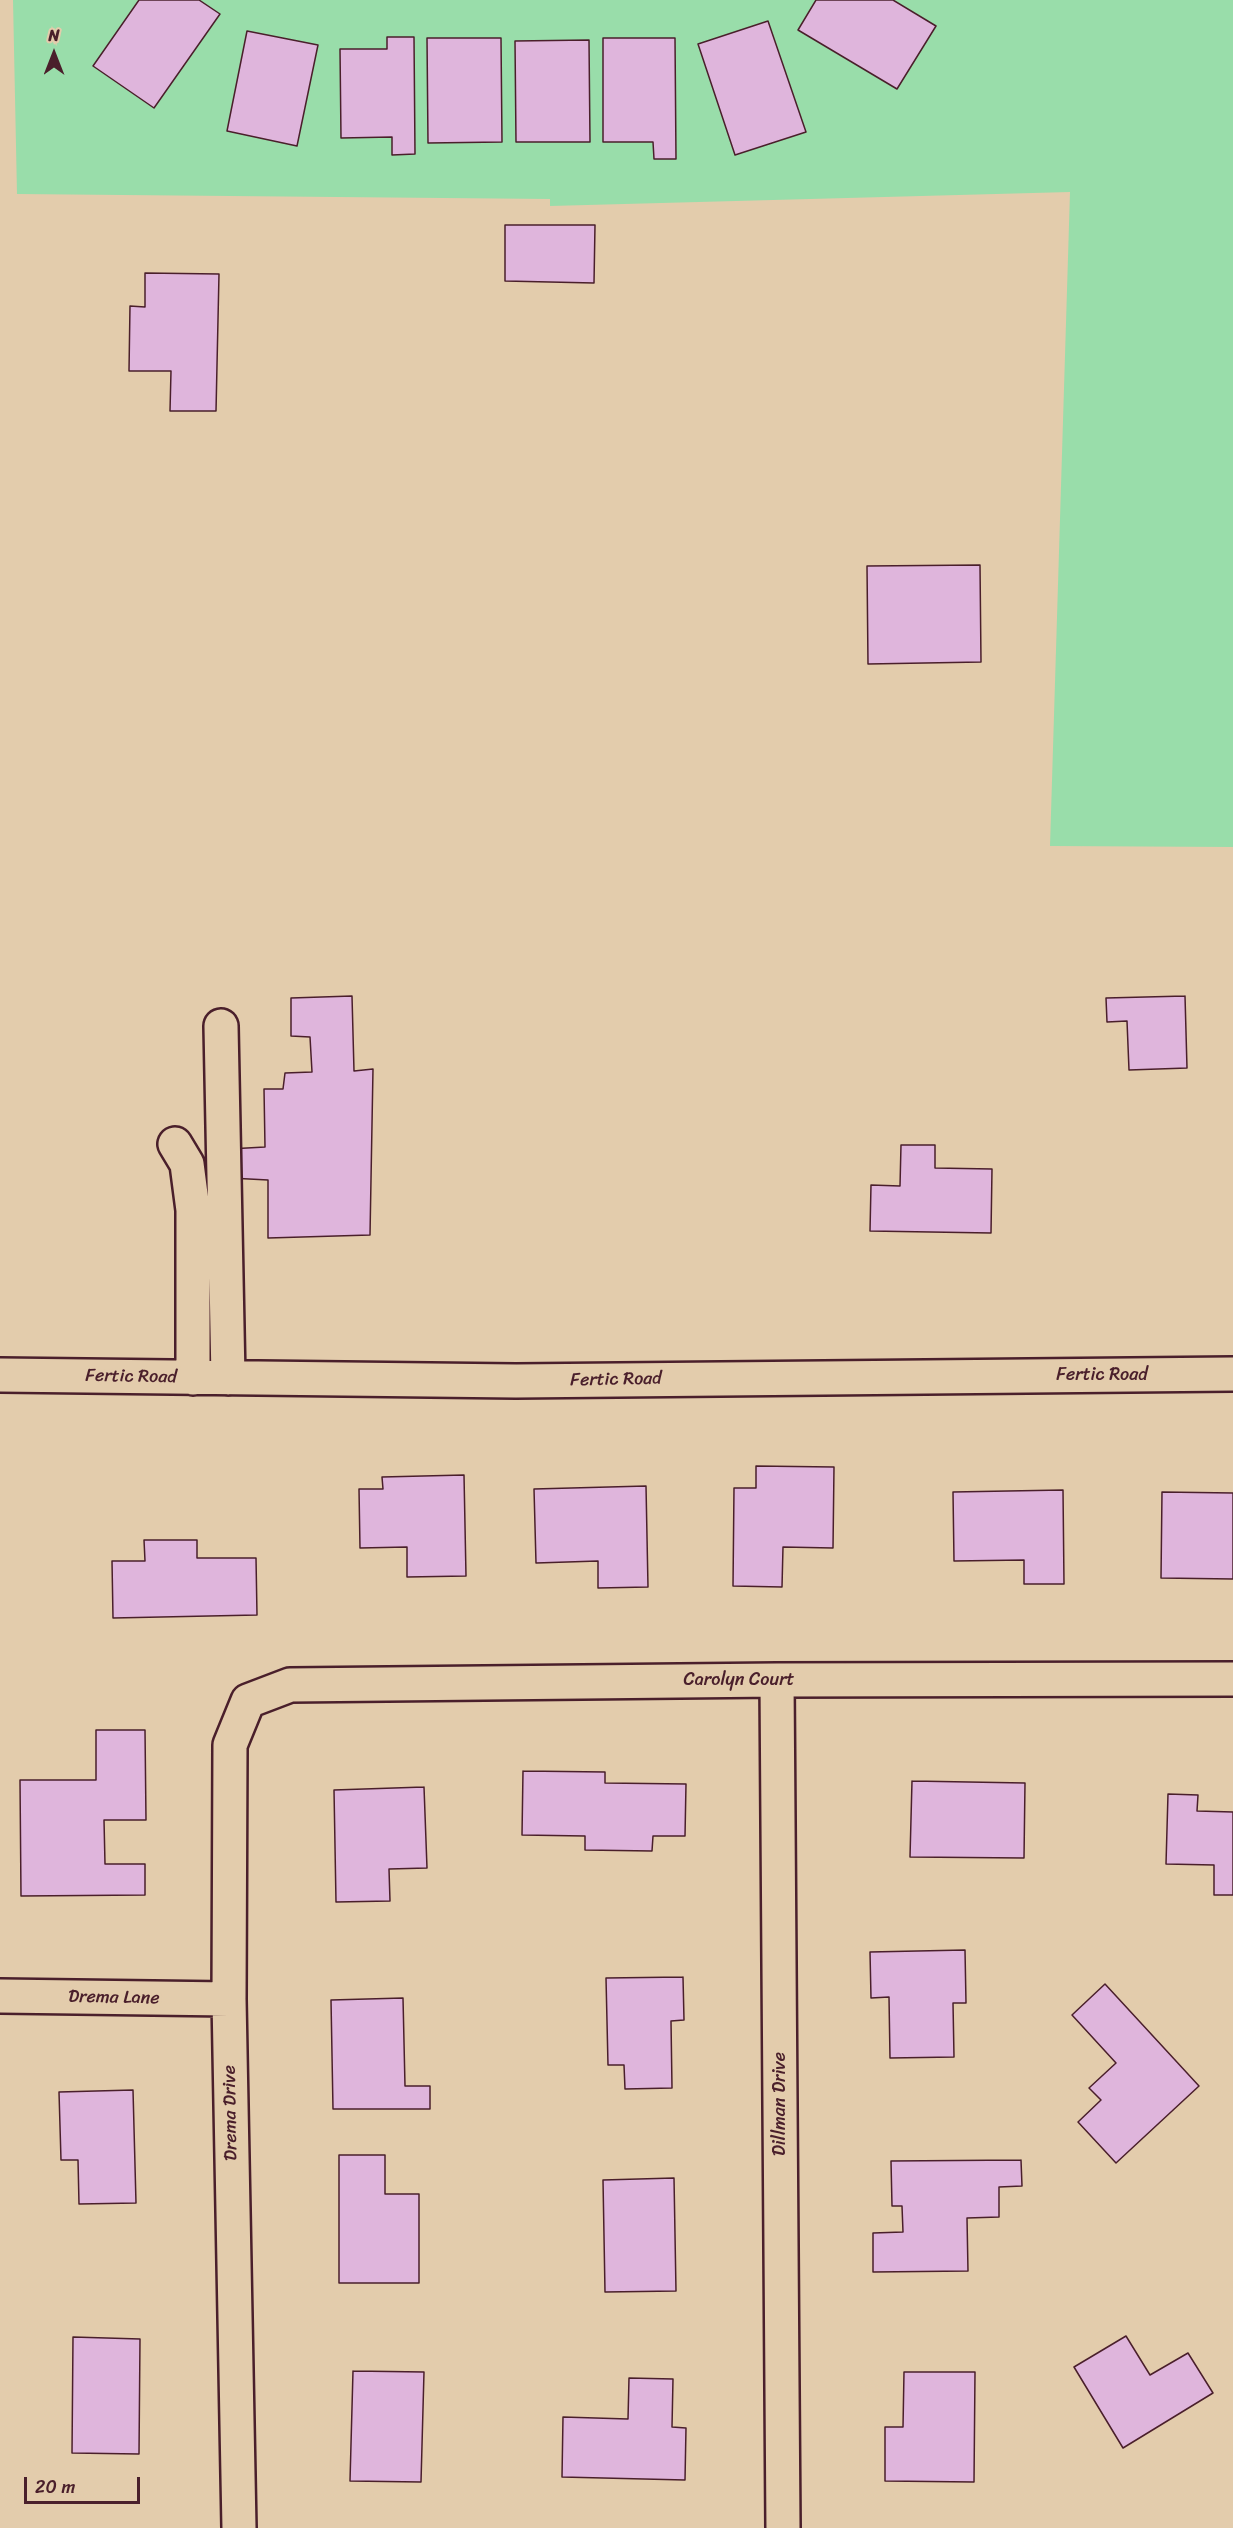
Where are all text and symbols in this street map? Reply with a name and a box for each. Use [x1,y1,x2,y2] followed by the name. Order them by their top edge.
[48,21,60,50] text: N
[24,24,84,84] north arrow
[1056,1364,1148,1386] street label: Fertic Road
[85,1365,177,1389] street label: Fertic Road
[570,1368,662,1392] street label: Fertic Road
[684,1669,794,1691] street label: Carolyn Court
[68,1986,160,2010] street label: Drema Lane
[769,2052,791,2156] street label: Dillman Drive
[219,2065,243,2161] street label: Drema Drive
[27,2465,142,2503] scale bar
[35,2471,75,2503] text: 20 m

